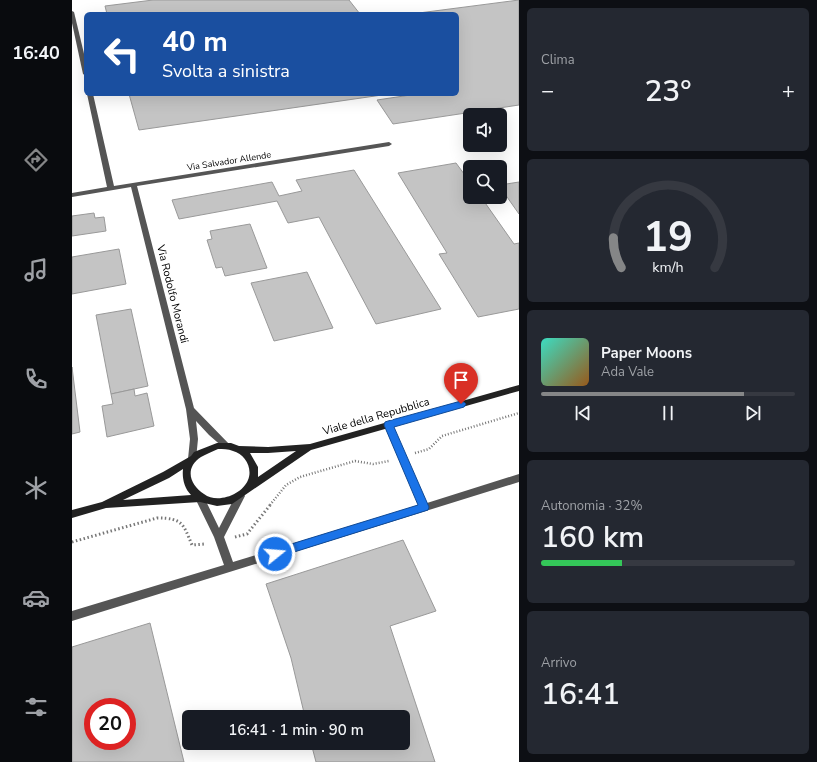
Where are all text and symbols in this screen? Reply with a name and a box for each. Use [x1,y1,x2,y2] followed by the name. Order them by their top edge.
[162,23,228,61] text: 40 m
[96,28,148,80] icon: left
[12,41,60,65] text: 16:40
[541,51,575,69] text: Clima
[162,59,290,83] text: Svolta a sinistra
[644,71,692,112] text: 23°
[541,76,554,106] text: −
[782,76,795,106] text: +
[463,108,507,204] map controls
[463,108,507,152] button: sound
[22,146,50,174] icon: directions
[185,148,272,174] street label: Via Salvador Allende
[463,160,507,204] button: search
[643,209,693,266] text: 19
[153,242,192,345] street label: Via Rodolfo Morandi
[22,256,50,284] icon: music
[652,258,684,277] text: km/h
[601,343,692,363] text: Paper Moons
[444,363,478,404] pin
[601,363,654,381] text: Ada Vale
[22,365,50,393] icon: phone
[450,369,472,391] icon: arrive
[320,394,431,439] street label: Viale della Repubblica
[572,402,594,424] icon: previous
[657,402,679,424] icon: pause
[742,402,764,424] icon: next
[22,474,50,502] icon: climate
[541,497,642,515] text: Autonomia · 32%
[541,517,644,558] text: 160 km
[254,533,296,575] position arrow
[22,584,50,612] icon: car
[541,654,577,672] text: Arrivo
[541,674,620,715] text: 16:41
[22,693,50,721] icon: filters
[84,698,136,750] speed limit sign: 20
[228,720,364,740] text: 16:41 · 1 min · 90 m

